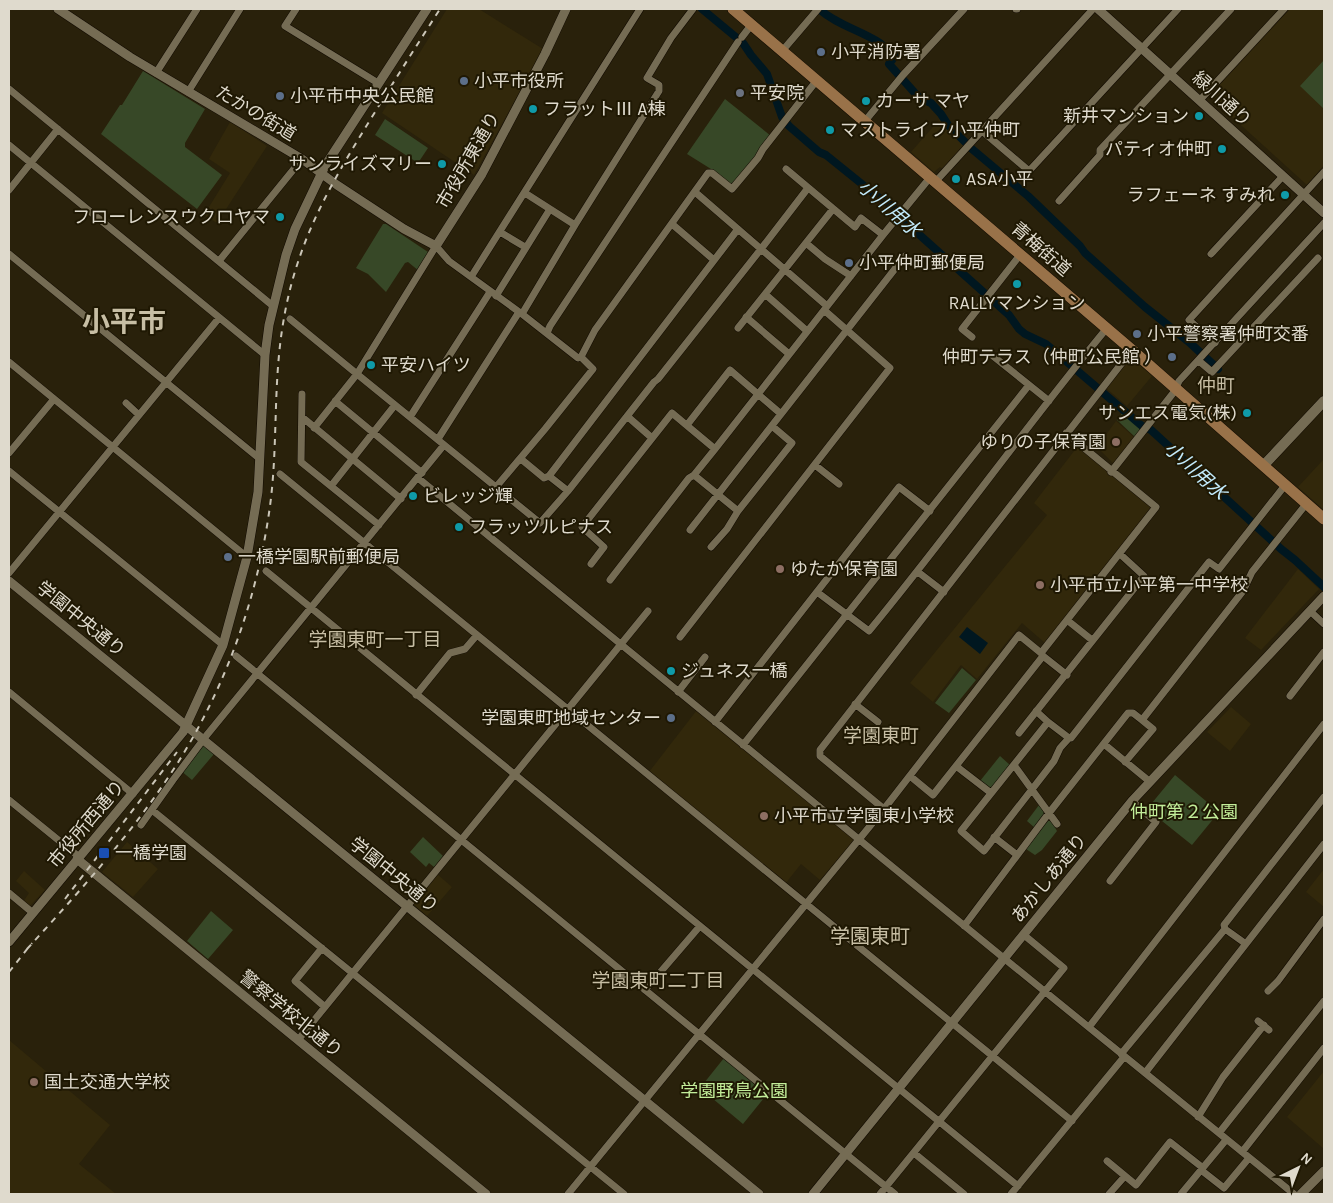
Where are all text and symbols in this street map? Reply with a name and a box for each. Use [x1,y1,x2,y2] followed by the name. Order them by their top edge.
[831,41,921,63] place label: 小平消防署
[815,46,827,58] marker: 小平消防署
[1188,67,1256,131] street label: 緑川通り
[474,70,564,92] place label: 小平市役所
[458,75,470,87] marker: 小平市役所
[212,80,300,146] street label: たかの街道
[750,82,804,104] place label: 平安院
[290,85,434,107] place label: 小平市中央公民館
[734,87,746,99] marker: 平安院
[274,90,286,102] marker: 小平市中央公民館
[876,90,970,112] place label: カーサ マヤ
[860,95,872,107] marker: カーサ マヤ
[543,98,666,120] place label: フラットⅢ A棟
[527,103,539,115] marker: フラットⅢ A棟
[1063,105,1189,127] place label: 新井マンション
[431,108,505,212] street label: 市役所東通り
[1193,110,1205,122] marker: 新井マンション
[840,119,1020,141] place label: マストライフ小平仲町
[824,124,836,136] marker: マストライフ小平仲町
[1105,138,1212,160] place label: パティオ仲町
[1216,143,1228,155] marker: パティオ仲町
[289,153,432,175] place label: サンライズマリー
[436,158,448,170] marker: サンライズマリー
[966,168,1034,190] place label: ASA小平
[950,173,962,185] marker: ASA小平
[853,176,927,243] water label: 小川用水
[1127,184,1275,206] place label: ラフェーネ すみれ
[1279,189,1291,201] marker: ラフェーネ すみれ
[72,206,270,228] place label: フローレンスウクロヤマ
[274,211,286,223] marker: フローレンスウクロヤマ
[1007,217,1075,281] street label: 青梅街道
[859,252,985,274] place label: 小平仲町郵便局
[843,257,855,269] marker: 小平仲町郵便局
[1011,278,1023,290] marker: RALLYマンション
[949,292,1085,314] place label: RALLYマンション
[82,305,166,338] district label: 小平市
[1147,323,1309,345] place label: 小平警察署仲町交番
[1131,328,1143,340] marker: 小平警察署仲町交番
[942,346,1162,368] place label: 仲町テラス（仲町公民館 ）
[1166,351,1178,363] marker: 仲町テラス（仲町公民館 ）
[381,354,471,376] place label: 平安ハイツ
[365,359,377,371] marker: 平安ハイツ
[1197,375,1235,397] district label: 仲町
[1098,402,1237,424] place label: サンエス電気(株)
[1241,407,1253,419] marker: サンエス電気(株)
[980,431,1106,453] place label: ゆりの子保育園
[1110,436,1122,448] marker: ゆりの子保育園
[1160,437,1232,506] water label: 小川用水
[423,485,513,507] place label: ビレッジ輝
[407,490,419,502] marker: ビレッジ輝
[469,516,613,538] place label: フラッツルピナス
[453,521,465,533] marker: フラッツルピナス
[238,546,400,568] place label: 一橋学園駅前郵便局
[222,551,234,563] marker: 一橋学園駅前郵便局
[790,558,898,580] place label: ゆたか保育園
[774,563,786,575] marker: ゆたか保育園
[1050,574,1248,596] place label: 小平市立小平第一中学校
[32,576,130,662] street label: 学園中央通り
[1034,579,1046,591] marker: 小平市立小平第一中学校
[308,629,442,651] district label: 学園東町一丁目
[681,660,788,682] place label: ジュネス一橋
[665,665,677,677] marker: ジュネス一橋
[481,707,661,729] place label: 学園東町地域センター
[665,712,677,724] marker: 学園東町地域センター
[843,725,919,747] district label: 学園東町
[43,776,129,872] street label: 市役所西通り
[1130,801,1238,823] park label: 仲町第２公園
[774,805,954,827] place label: 小平市立学園東小学校
[758,810,770,822] marker: 小平市立学園東小学校
[1006,829,1092,927] street label: あかしあ通り
[345,832,443,918] street label: 学園中央通り
[115,842,187,864] place label: 一橋学園
[97,846,111,860] marker: 一橋学園
[830,925,910,948] district label: 学園東町
[235,966,347,1062] street label: 警察学校北通り
[591,970,725,992] district label: 学園東町二丁目
[44,1071,170,1093] place label: 国土交通大学校
[28,1076,40,1088] marker: 国土交通大学校
[680,1080,788,1102] park label: 学園野鳥公園
[1273,1143,1323,1193] north arrow
[1297,1149,1316,1168] text: N

